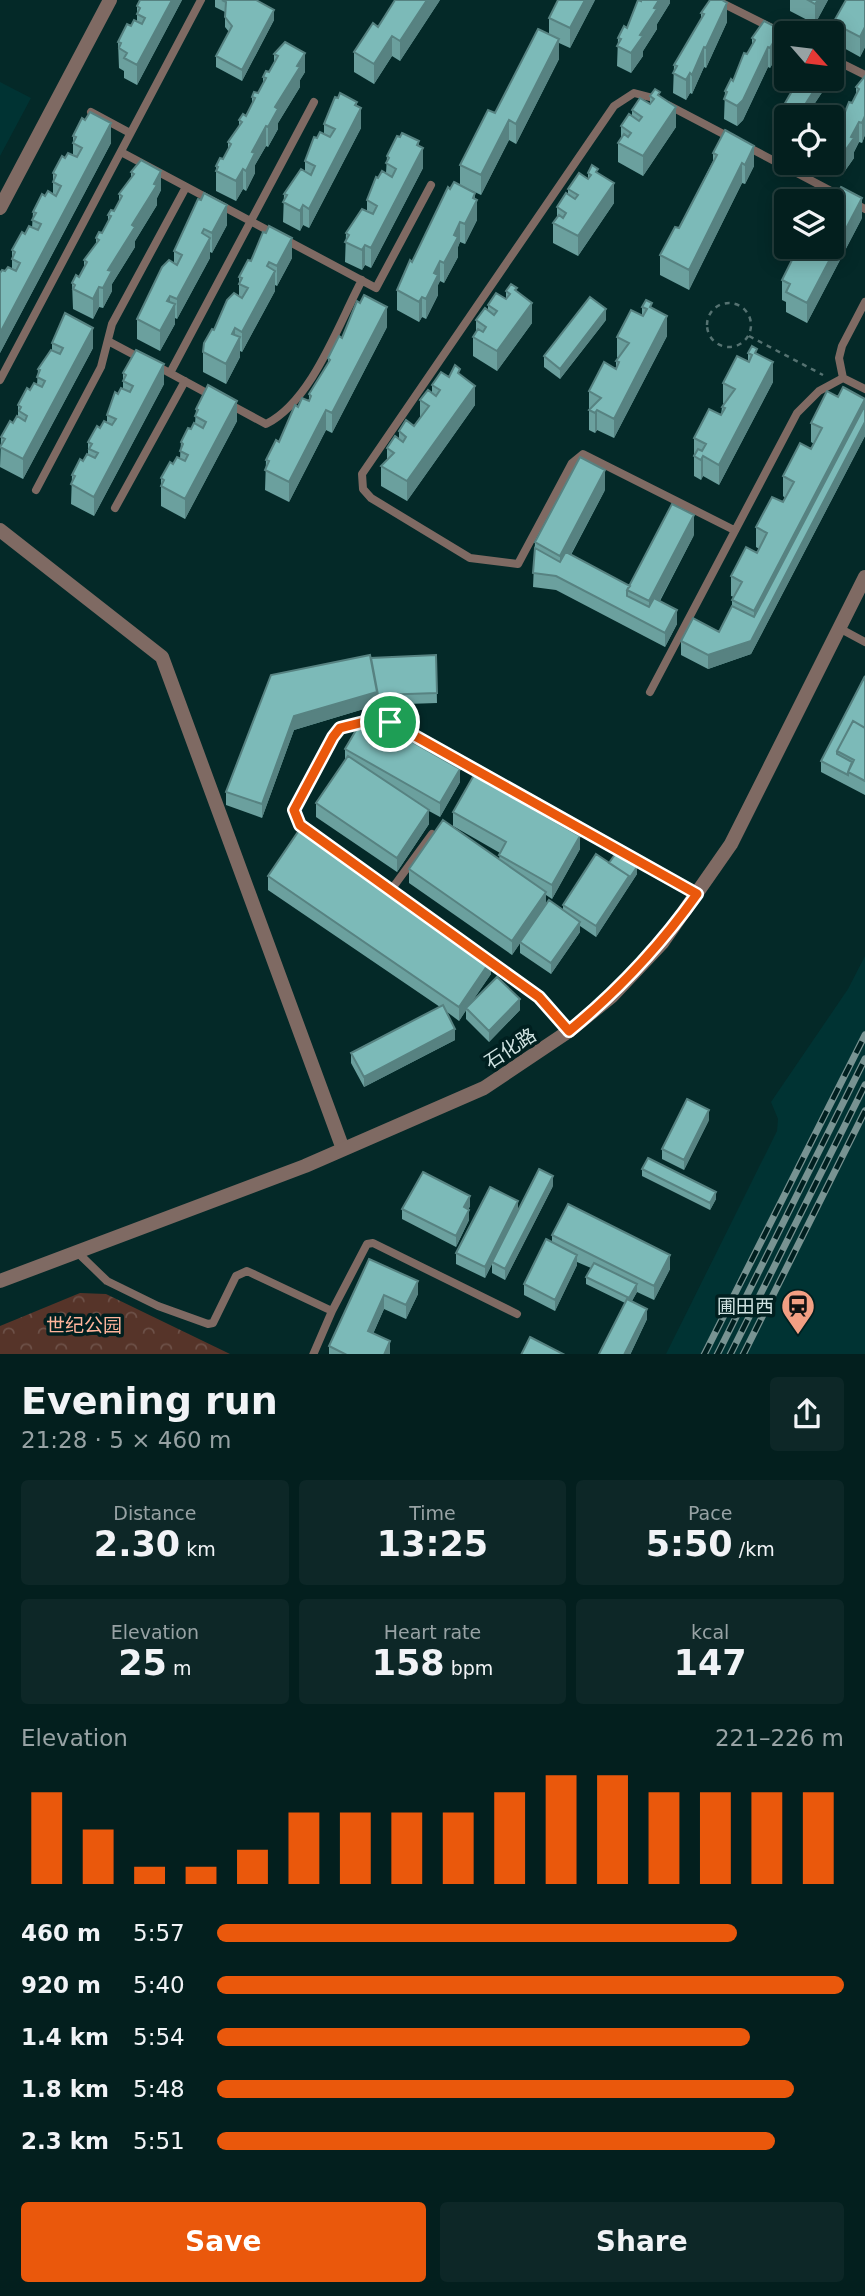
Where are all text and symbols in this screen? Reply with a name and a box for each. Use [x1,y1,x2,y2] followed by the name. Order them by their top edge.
[774,21,844,91] north arrow
[774,21,844,259] map controls
[774,105,844,175] button: locate
[774,189,844,259] button: layers
[360,692,420,752] pin
[371,703,409,741] icon: arrive
[480,1023,540,1073] street label: 石化路
[779,1287,817,1336] station icon: 圃田西
[717,1295,774,1317] place label: 圃田西
[46,1314,122,1336] park label: 世纪公园
[770,1377,844,1451] button: share
[21,1379,278,1423] text: Evening run
[21,1427,231,1453] text: 21:28 · 5 × 460 m
[113,1502,196,1524] text: Distance
[409,1502,456,1524] text: Time
[688,1502,732,1524] text: Pace
[94,1524,180,1564] text: 2.30
[377,1524,488,1564] text: 13:25
[646,1524,733,1564] text: 5:50
[180,1538,216,1560] text: km
[733,1538,775,1560] text: /km
[111,1621,199,1643] text: Elevation
[384,1621,481,1643] text: Heart rate
[691,1621,729,1643] text: kcal
[118,1643,167,1683] text: 25
[372,1643,445,1683] text: 158
[674,1643,747,1683] text: 147
[167,1657,191,1679] text: m
[445,1657,493,1679] text: bpm
[21,1725,128,1751] text: Elevation
[715,1725,844,1751] text: 221–226 m
[21,1920,101,1946] text: 460 m
[133,1920,185,1946] text: 5:57
[21,1972,101,1998] text: 920 m
[133,1972,185,1998] text: 5:40
[21,2024,109,2050] text: 1.4 km
[133,2024,185,2050] text: 5:54
[21,2076,109,2102] text: 1.8 km
[133,2076,185,2102] text: 5:48
[21,2128,109,2154] text: 2.3 km
[133,2128,185,2154] text: 5:51
[21,2202,426,2282] button: Save
[440,2202,844,2282] button: Share

